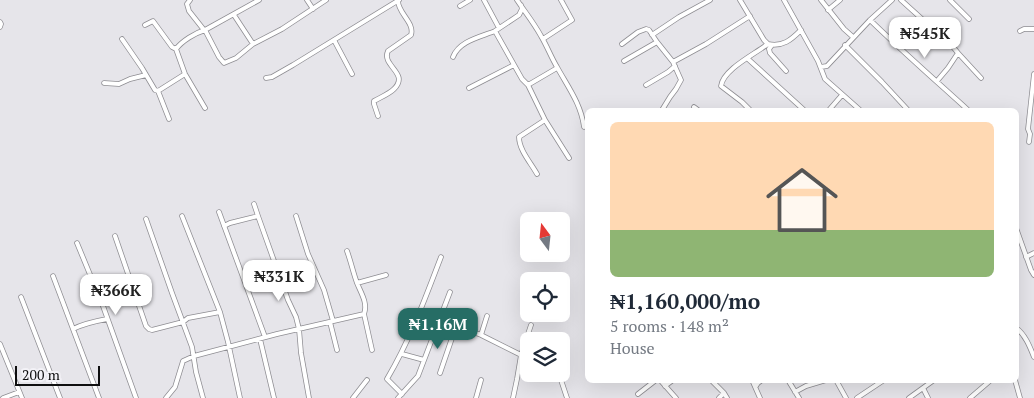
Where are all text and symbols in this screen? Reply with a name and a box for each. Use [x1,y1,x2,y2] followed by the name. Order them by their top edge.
[890,17,960,59] pin: ₦545K
[900,22,950,44] text: ₦545K
[757,155,847,245] icon: home
[520,212,570,262] north arrow
[520,212,570,382] map controls
[244,260,314,302] pin: ₦331K
[254,265,304,287] text: ₦331K
[520,272,570,322] button: locate
[81,274,151,316] pin: ₦366K
[91,279,141,301] text: ₦366K
[610,287,760,315] text: ₦1,160,000/mo
[397,308,479,350] pin: ₦1.16M
[409,313,467,335] text: ₦1.16M
[610,315,729,337] text: 5 rooms · 148 m²
[520,332,570,382] button: layers
[610,337,655,359] text: House
[15,363,100,386] scale bar
[22,365,60,384] text: 200 m

